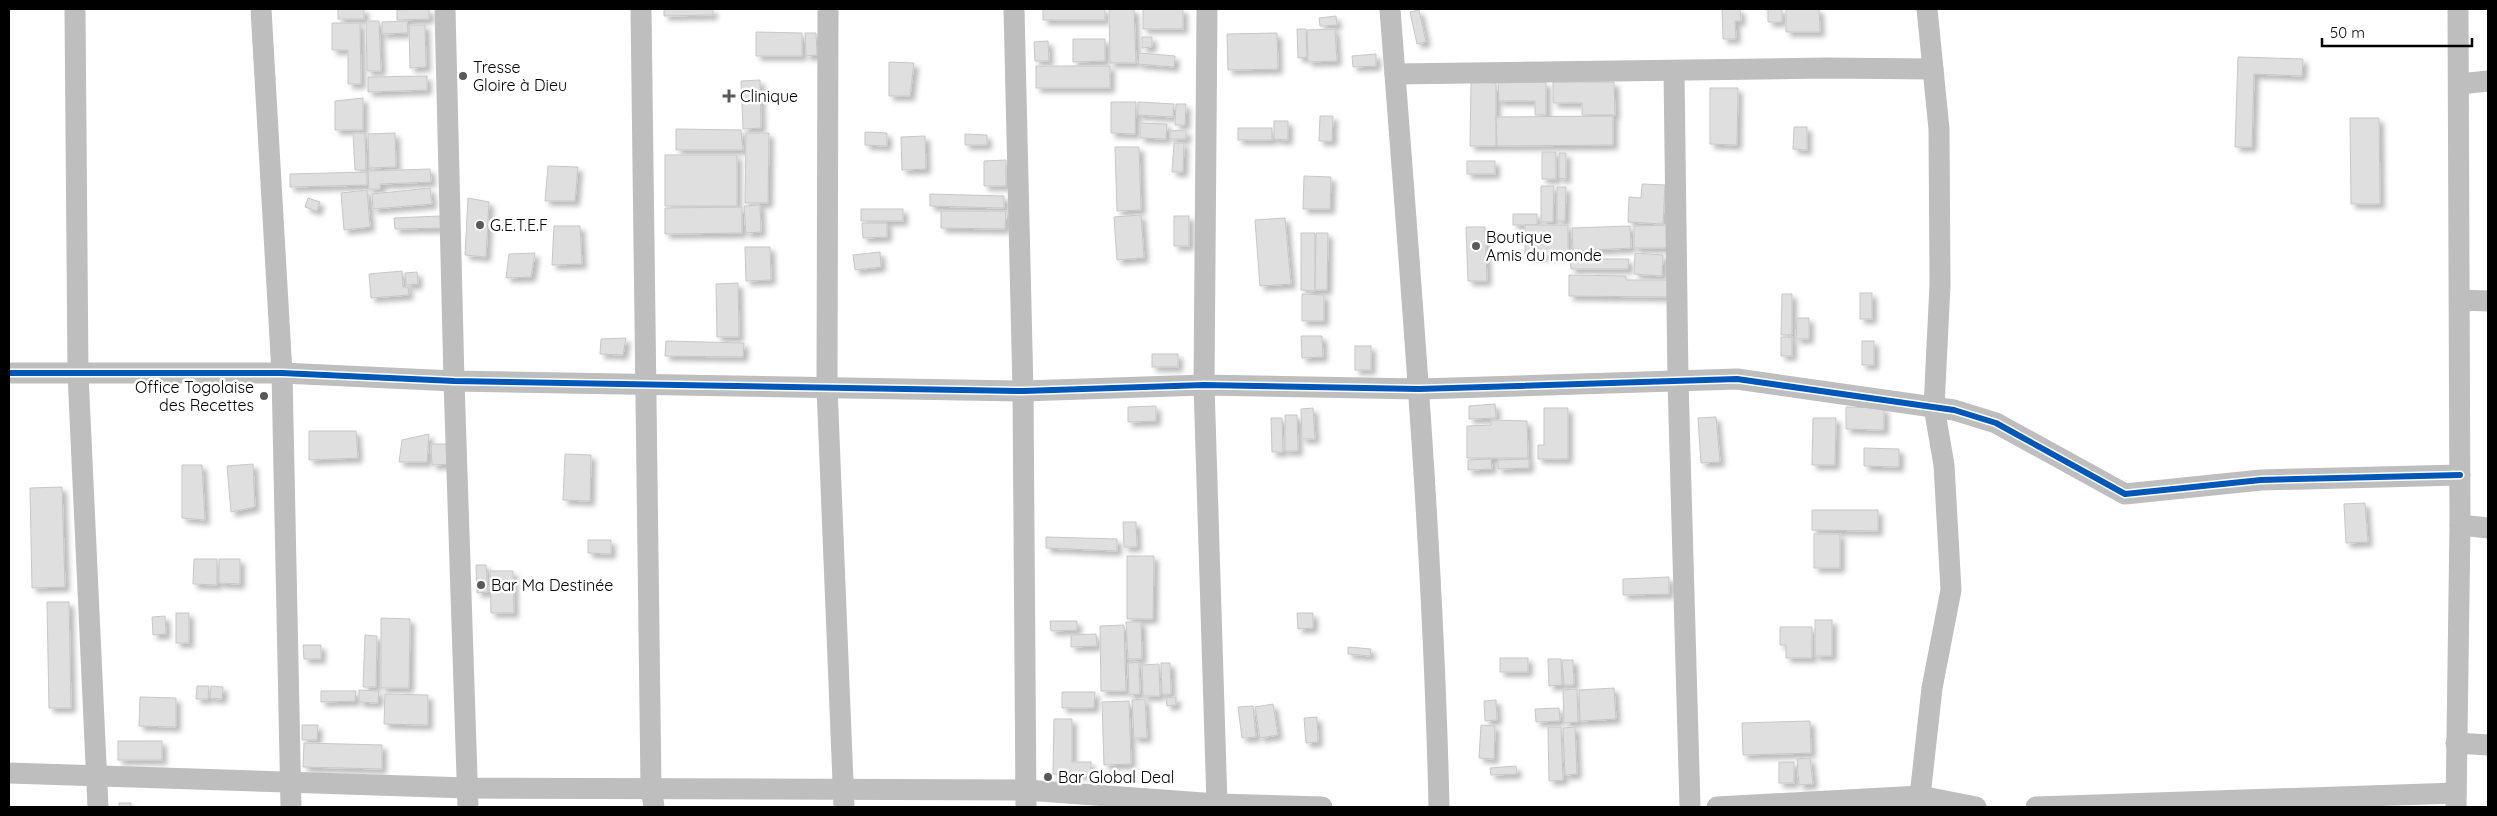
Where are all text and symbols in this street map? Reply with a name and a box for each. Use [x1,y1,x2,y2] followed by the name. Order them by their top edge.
[2322,15,2472,47] scale bar
[2330,23,2365,42] text: 50 m
[473,57,567,95] place label: Tresse Gloire à Dieu
[457,70,469,82] marker: Tresse Gloire à Dieu
[740,86,798,106] place label: Clinique
[722,89,736,103] marker: Clinique
[490,215,548,235] place label: G.E.T.E.F
[474,219,486,231] marker: G.E.T.E.F
[1486,227,1602,265] place label: Boutique Amis du monde
[1470,240,1482,252] marker: Boutique Amis du monde
[135,377,254,415] place label: Office Togolaise des Recettes
[258,390,270,402] marker: Office Togolaise des Recettes
[491,575,613,595] place label: Bar Ma Destinée
[475,579,487,591] marker: Bar Ma Destinée
[1058,767,1175,787] place label: Bar Global Deal
[1042,771,1054,783] marker: Bar Global Deal

